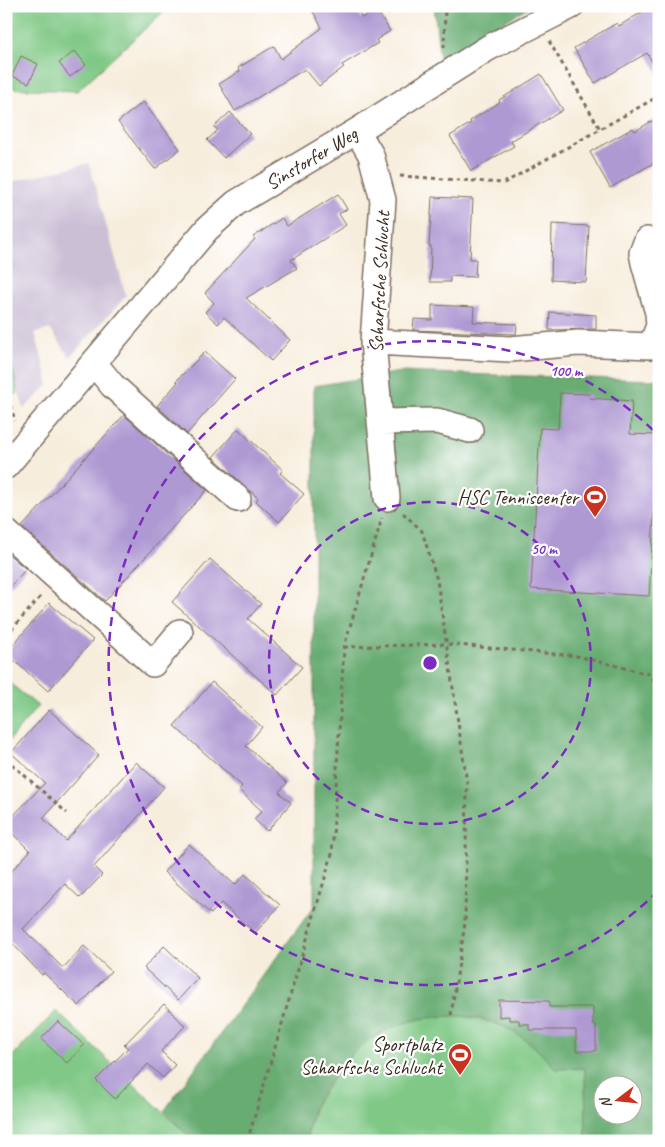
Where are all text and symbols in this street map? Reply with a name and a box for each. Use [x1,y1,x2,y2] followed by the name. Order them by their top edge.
[261,121,363,196] street label: Sinstorfer Weg
[363,208,396,353] street label: Scharfsche Schlucht
[550,362,584,381] text: 100 m
[582,484,608,518] sports icon: HSC Tenniscenter
[457,485,580,510] place label: HSC Tenniscenter
[531,540,558,559] text: 50 m
[421,654,439,672] centre of rings
[301,1032,445,1080] place label: Sportplatz Scharfsche Schlucht
[447,1042,473,1076] sports icon: Sportplatz Scharfsche Schlucht
[592,1074,642,1124] north arrow
[596,1095,615,1110] text: N

